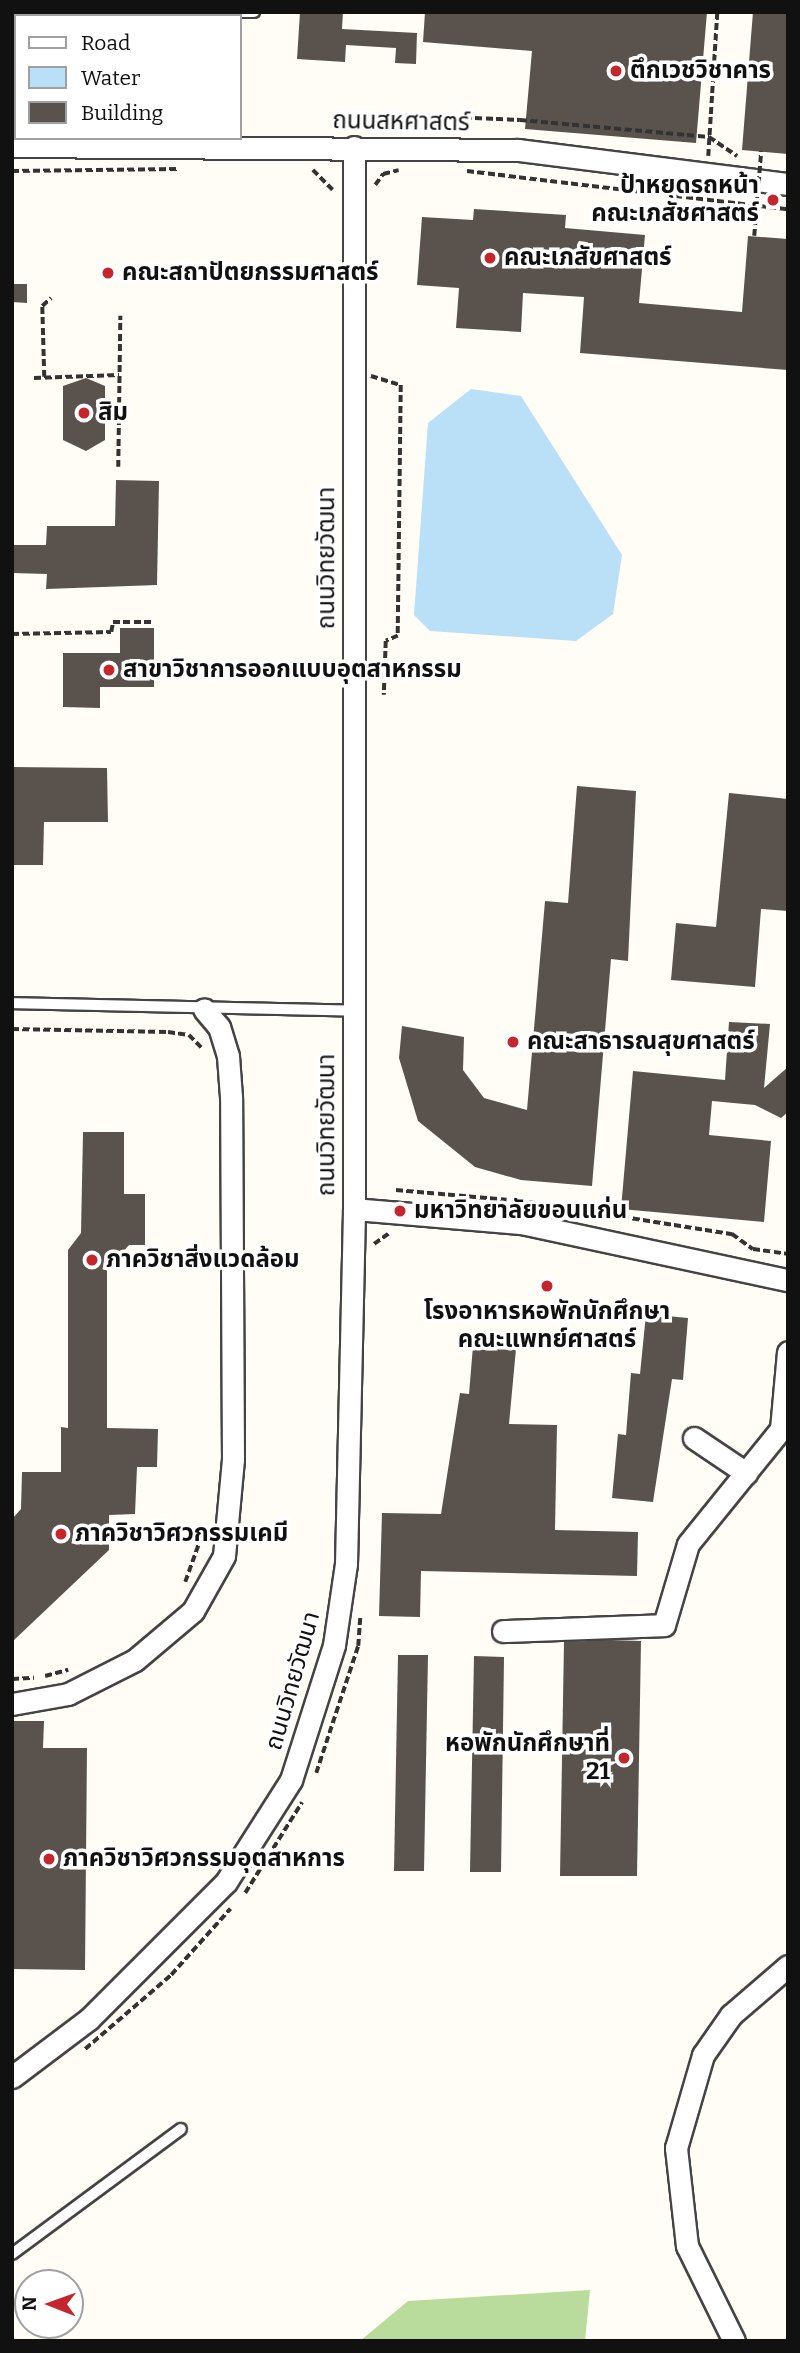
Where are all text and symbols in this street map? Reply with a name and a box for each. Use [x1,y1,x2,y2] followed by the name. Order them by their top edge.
[14,14,242,140] legend
[81,30,130,56] text: Road
[630,57,771,85] place label: ตึกเวชวิชาคาร
[608,63,624,79] marker: ตึกเวชวิชาคาร
[81,65,140,91] text: Water
[81,100,163,126] text: Building
[332,106,470,138] street label: ถนนสหศาสตร์
[591,172,759,228] place label: ป้าหยุดรถหน้า คณะเภสัชศาสตร์
[765,192,781,208] marker: ป้าหยุดรถหน้า คณะเภสัชศาสตร์
[504,244,672,272] place label: คณะเภสัขศาสตร์
[482,250,498,266] marker: คณะเภสัขศาสตร์
[122,259,379,287] place label: คณะสถาปัตยกรรมศาสตร์
[100,265,116,281] marker: คณะสถาปัตยกรรมศาสตร์
[98,399,128,427] place label: สิม
[76,405,92,421] marker: สิม
[313,487,341,629] street label: ถนนวิทยวัฒนา
[123,656,462,684] place label: สาขาวิชาการออกแบบอุตสาหกรรม
[101,662,117,678] marker: สาขาวิชาการออกแบบอุตสาหกรรม
[527,1028,755,1056] place label: คณะสาธารณสุขศาสตร์
[505,1034,521,1050] marker: คณะสาธารณสุขศาสตร์
[313,1054,341,1196] street label: ถนนวิทยวัฒนา
[414,1197,627,1225] place label: มหาวิทยาลัยขอนแก่น
[392,1203,408,1219] marker: มหาวิทยาลัยขอนแก่น
[106,1246,300,1274] place label: ภาควิชาสิ่งแวดล้อม
[84,1252,100,1268] marker: ภาควิชาสิ่งแวดล้อม
[539,1278,555,1294] marker: โรงอาหารหอพักนักศึกษา คณะแพทย์ศาสตร์
[424,1298,670,1354] place label: โรงอาหารหอพักนักศึกษา คณะแพทย์ศาสตร์
[75,1520,288,1548] place label: ภาควิชาวิศวกรรมเคมี
[53,1526,69,1542] marker: ภาควิชาวิศวกรรมเคมี
[260,1609,326,1753] street label: ถนนวิทยวัฒนา
[445,1730,610,1786] place label: หอพักนักศึกษาที่ 21
[616,1750,632,1766] marker: หอพักนักศึกษาที่ 21
[63,1845,345,1873] place label: ภาควิชาวิศวกรรมอุตสาหการ
[41,1851,57,1867] marker: ภาควิชาวิศวกรรมอุตสาหการ
[14,2269,84,2339] north arrow
[18,2296,41,2311] text: N

